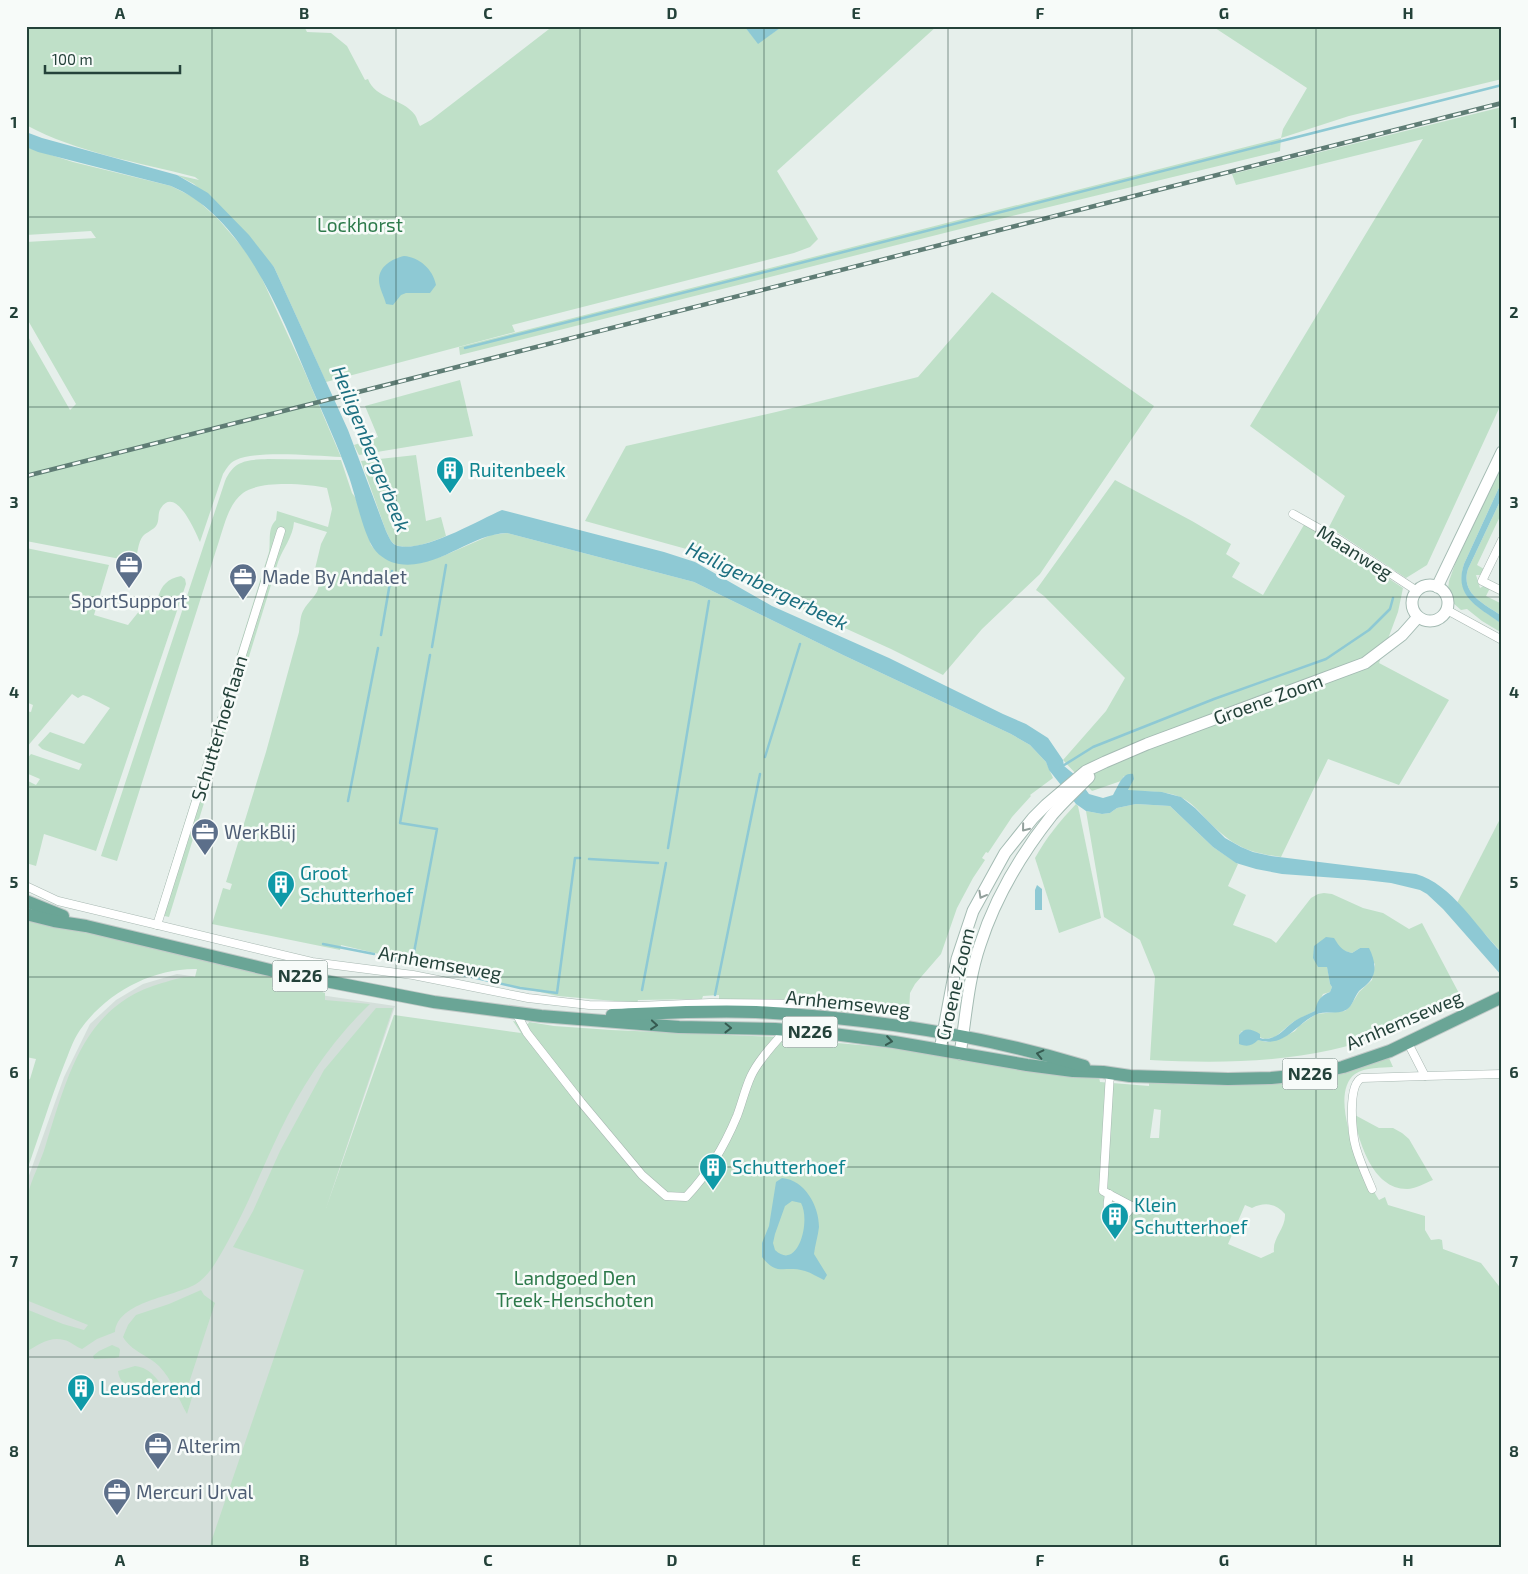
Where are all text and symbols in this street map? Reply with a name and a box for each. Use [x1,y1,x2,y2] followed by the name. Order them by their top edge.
[115,3,126,22] text: A
[299,3,309,22] text: B
[483,3,493,22] text: C
[667,3,678,22] text: D
[851,3,861,22] text: E
[1036,3,1045,22] text: F
[1219,3,1229,22] text: G
[1402,3,1414,22] text: H
[45,42,180,74] scale bar
[52,50,93,68] text: 100 m
[11,112,17,131] text: 1
[1511,112,1517,131] text: 1
[317,213,403,236] park label: Lockhorst
[9,302,19,321] text: 2
[1509,302,1519,321] text: 2
[328,362,416,535] water label: Heiligenbergerbeek
[435,455,465,494] building icon: Ruitenbeek
[469,458,566,481] place label: Ruitenbeek
[9,492,19,511] text: 3
[1509,492,1519,511] text: 3
[1313,519,1398,584] street label: Maanweg
[683,535,852,635] water label: Heiligenbergerbeek
[114,550,144,589] office icon: SportSupport
[228,562,258,601] office icon: Made By Andalet
[262,565,407,588] place label: Made By Andalet
[71,589,187,612] place label: SportSupport
[185,652,252,803] street label: Schutterhoeflaan
[1210,668,1326,729] street label: Groene Zoom
[9,682,19,701] text: 4
[1509,682,1519,701] text: 4
[190,817,220,856] office icon: WerkBlij
[224,820,296,843] place label: WerkBlij
[1021,823,1030,832] one-way arrow
[300,861,414,906] place label: Groot Schutterhoef
[266,869,296,908] building icon: Groot Schutterhoef
[10,872,19,891] text: 5
[1510,872,1519,891] text: 5
[978,890,988,899] one-way arrow
[930,925,979,1042] street label: Groene Zoom
[377,940,504,985] street label: Arnhemseweg
[272,960,328,991] road number: N226
[1342,984,1466,1054] street label: Arnhemseweg
[785,985,912,1020] street label: Arnhemseweg
[782,1016,838,1048] road number: N226
[650,1020,658,1031] one-way arrow
[724,1023,732,1033] one-way arrow
[885,1036,894,1046] one-way arrow
[1035,1049,1044,1060] one-way arrow
[1282,1058,1338,1090] road number: N226
[9,1062,19,1081] text: 6
[1509,1062,1519,1081] text: 6
[698,1152,728,1191] building icon: Schutterhoef
[732,1155,846,1178] place label: Schutterhoef
[1134,1193,1248,1238] place label: Klein Schutterhoef
[1100,1201,1130,1240] building icon: Klein Schutterhoef
[10,1251,19,1270] text: 7
[1510,1251,1519,1270] text: 7
[496,1266,654,1311] park label: Landgoed Den Treek-Henschoten
[66,1373,96,1412] building icon: Leusderend
[100,1376,201,1399] place label: Leusderend
[143,1431,173,1470] office icon: Alterim
[177,1434,241,1457] place label: Alterim
[9,1441,19,1460] text: 8
[1509,1441,1519,1460] text: 8
[102,1477,132,1516] office icon: Mercuri Urval
[136,1480,254,1503] place label: Mercuri Urval
[115,1550,126,1569] text: A
[299,1550,309,1569] text: B
[483,1550,493,1569] text: C
[667,1550,678,1569] text: D
[851,1550,861,1569] text: E
[1036,1550,1045,1569] text: F
[1219,1550,1229,1569] text: G
[1402,1550,1414,1569] text: H

